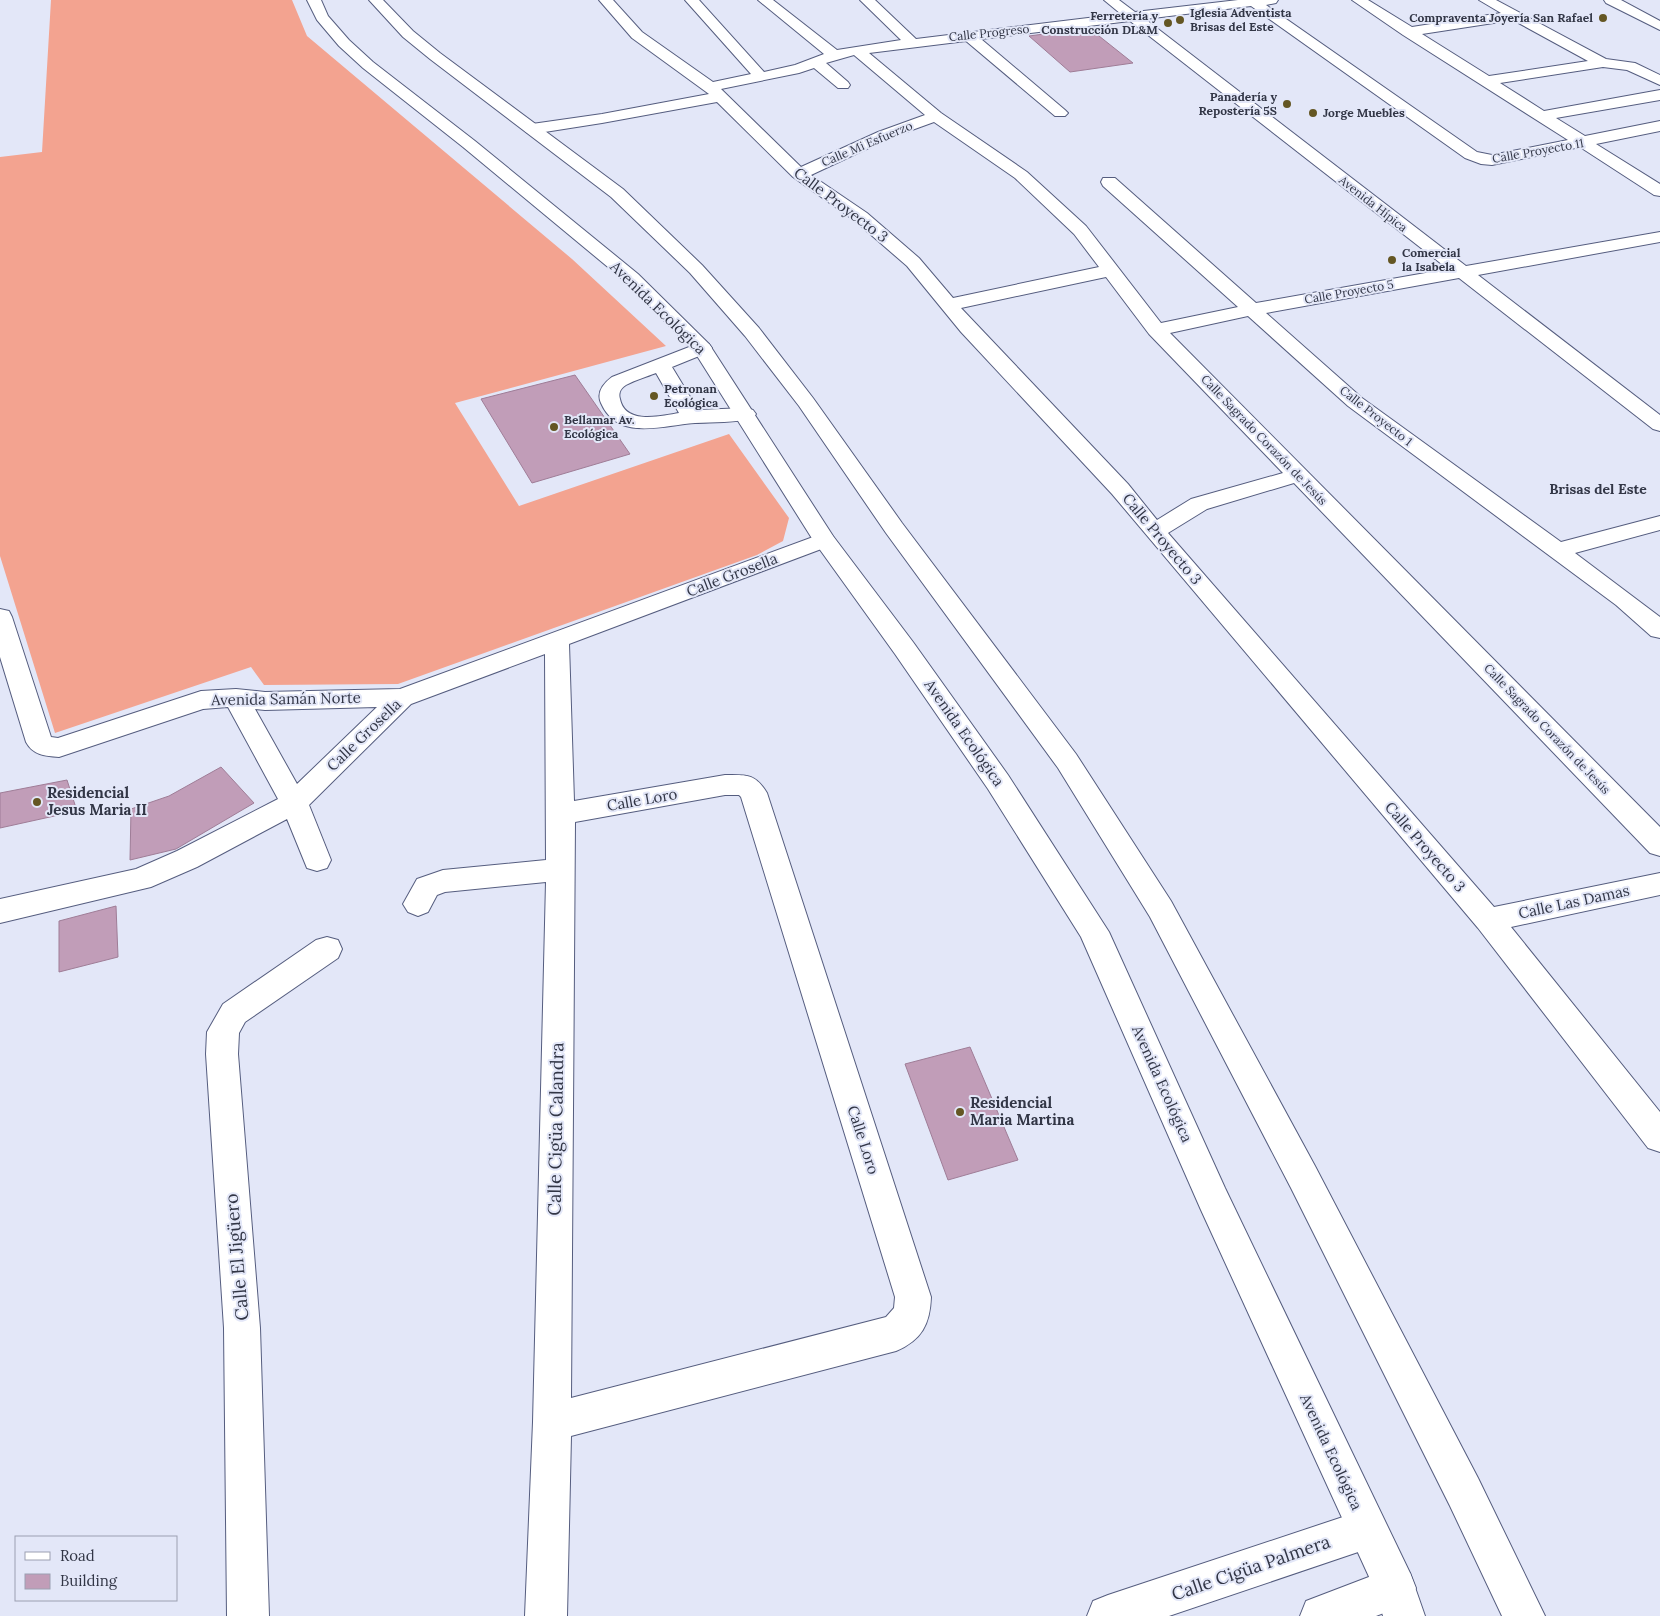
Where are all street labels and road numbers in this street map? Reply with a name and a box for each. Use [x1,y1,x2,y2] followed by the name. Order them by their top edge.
[948,21,1030,44] street label: Calle Progreso
[819,118,915,169] street label: Calle Mi Esfuerzo
[1491,135,1585,166] street label: Calle Proyecto 11
[790,163,892,246] street label: Calle Proyecto 3
[1335,172,1411,235] street label: Avenida Hípica
[606,256,710,358] street label: Avenida Ecológica
[1303,276,1395,307] street label: Calle Proyecto 5
[1198,371,1331,508] street label: Calle Sagrado Corazón de Jesús
[1337,383,1416,449] street label: Calle Proyecto 1
[1119,489,1206,588] street label: Calle Proyecto 3
[684,548,780,601] street label: Calle Grosella
[1481,660,1614,797] street label: Calle Sagrado Corazón de Jesús
[920,675,1009,790] street label: Avenida Ecológica
[210,688,361,709] street label: Avenida Samán Norte
[323,694,405,775] street label: Calle Grosella
[605,784,679,815] street label: Calle Loro
[1381,798,1470,896] street label: Calle Proyecto 3
[1517,880,1631,923] street label: Calle Las Damas
[1128,1021,1197,1146] street label: Avenida Ecológica
[542,1042,569,1216] street label: Calle Cigüa Calandra
[843,1103,884,1177] street label: Calle Loro
[219,1193,254,1322] street label: Calle El Jigüero
[1296,1390,1367,1513] street label: Avenida Ecológica
[1168,1530,1333,1605] street label: Calle Cigüa Palmera

